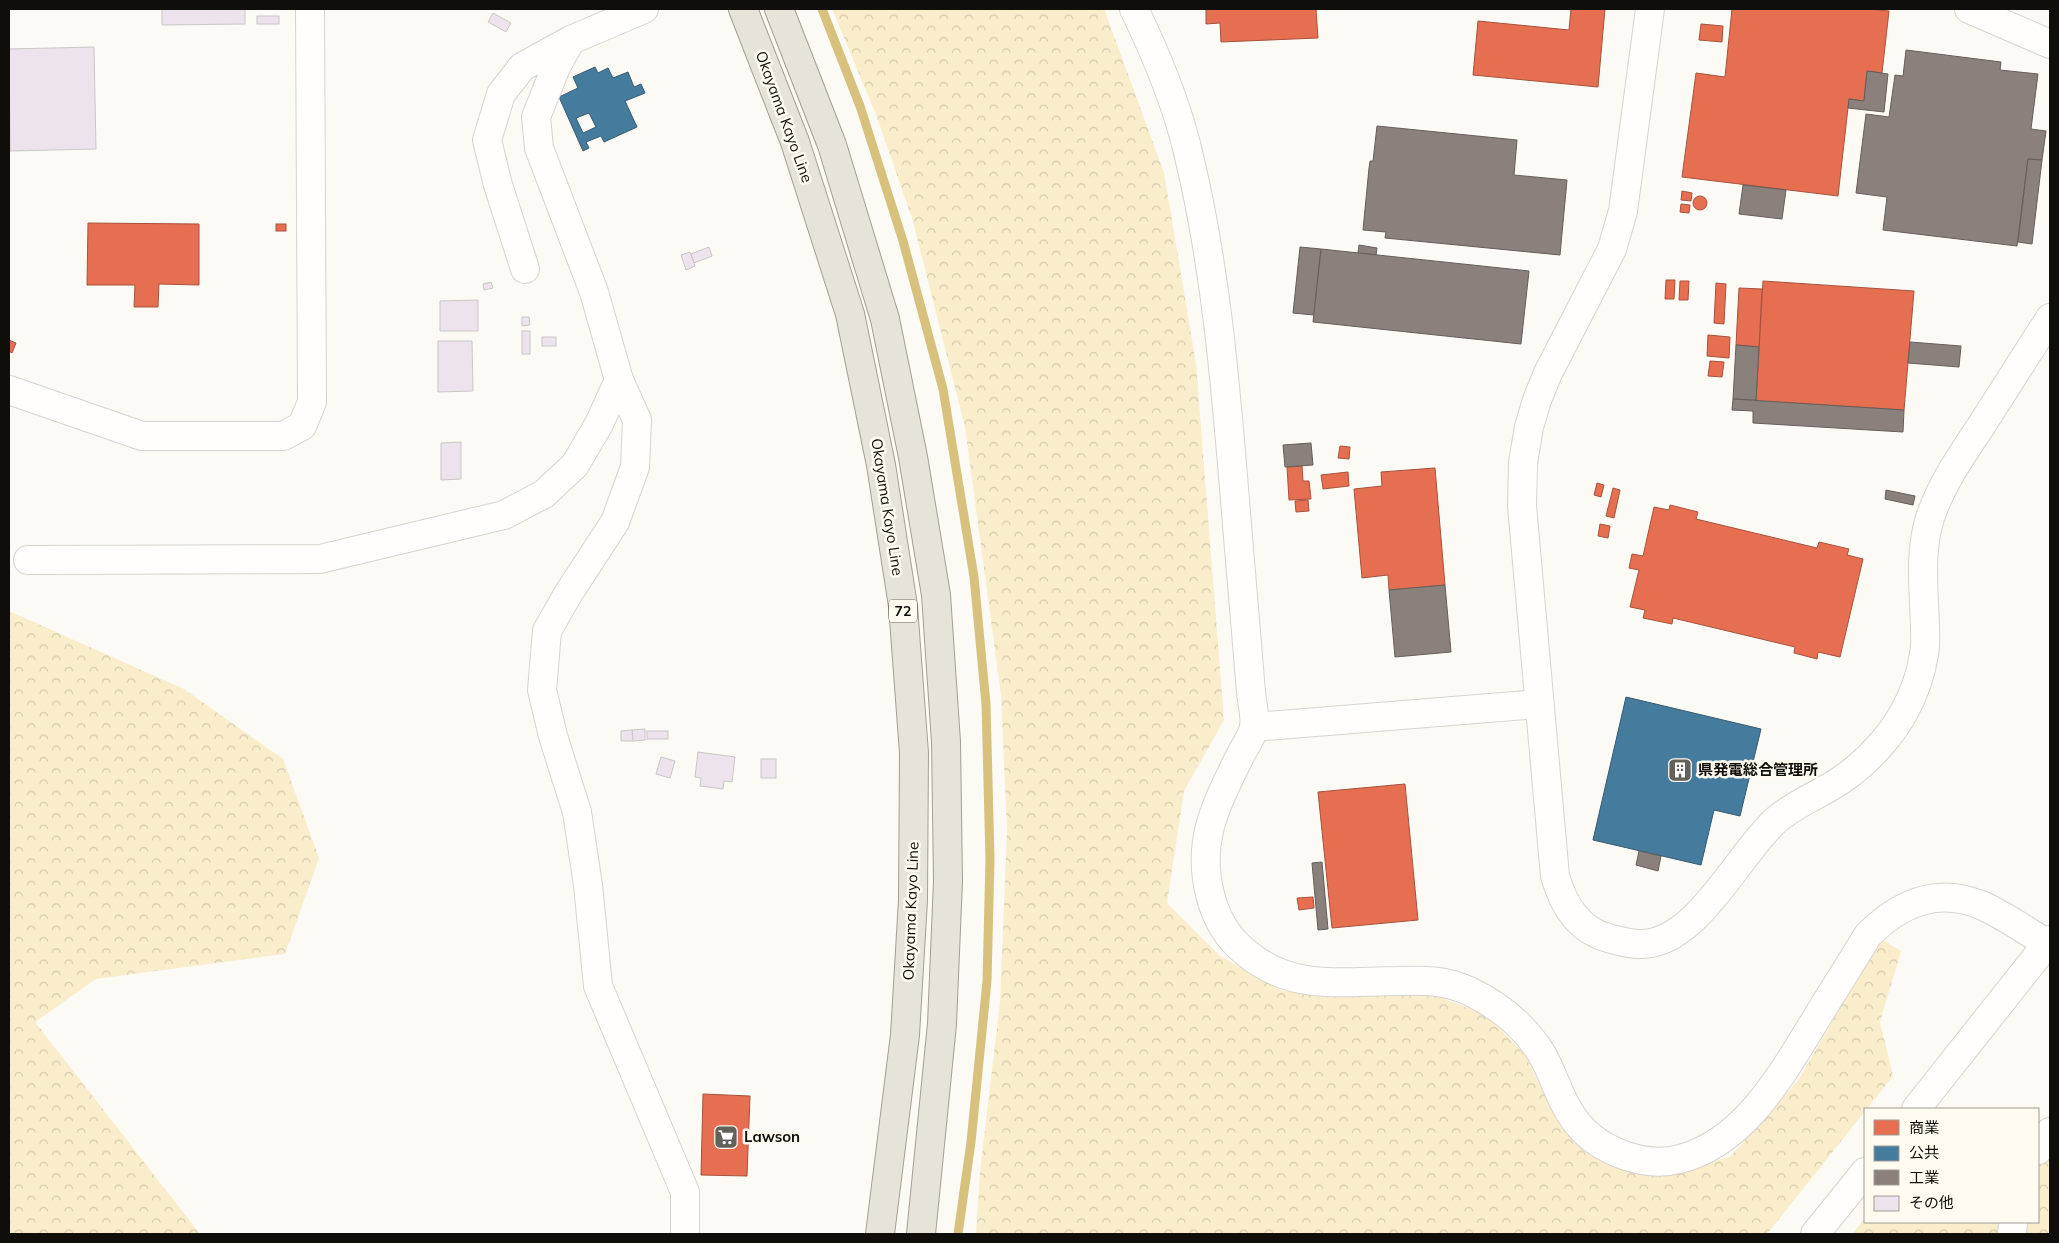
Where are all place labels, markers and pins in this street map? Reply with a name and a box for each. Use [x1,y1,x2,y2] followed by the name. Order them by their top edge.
[1667,757,1693,783] building icon: 県発電総合管理所
[1698,760,1818,779] place label: 県発電総合管理所
[713,1124,739,1150] supermarket icon: Lawson
[744,1127,800,1146] place label: Lawson

